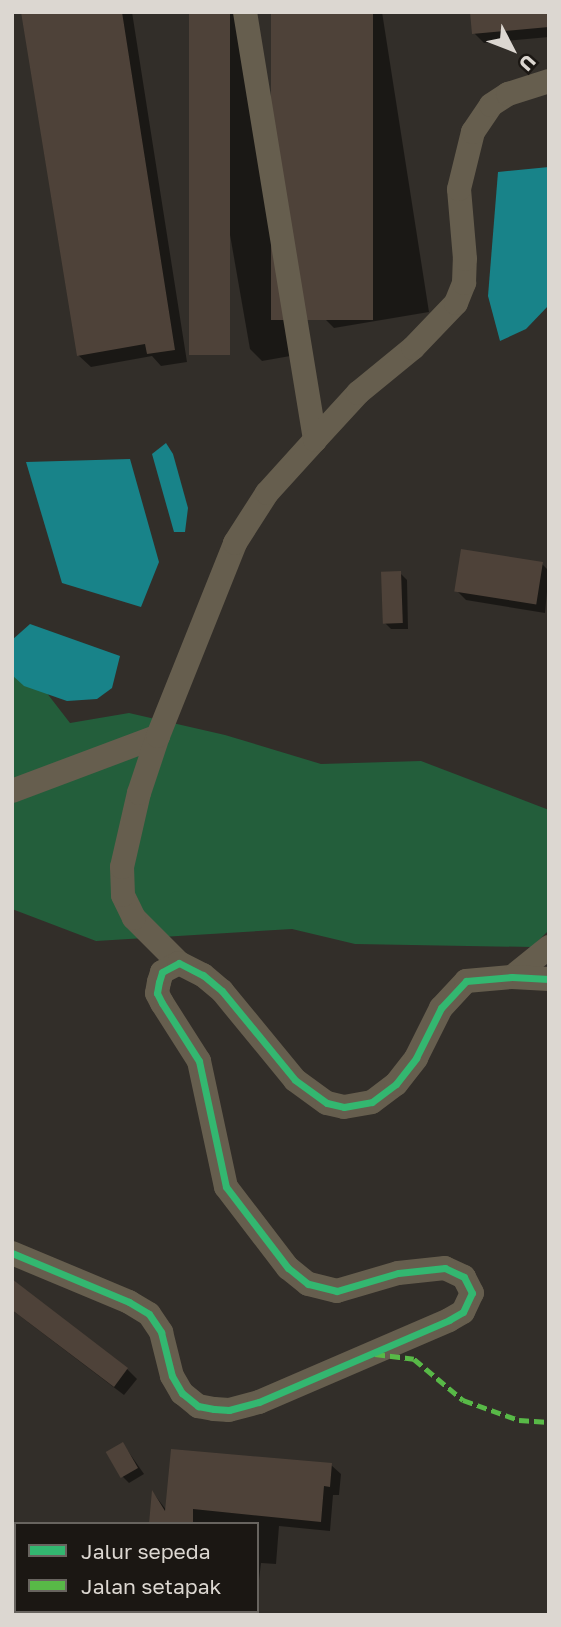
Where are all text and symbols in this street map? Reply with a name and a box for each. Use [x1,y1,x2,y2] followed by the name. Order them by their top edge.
[477,14,547,84] north arrow
[515,51,541,76] text: U
[14,1522,259,1613] legend
[81,1538,211,1564] text: Jalur sepeda
[81,1573,222,1599] text: Jalan setapak

